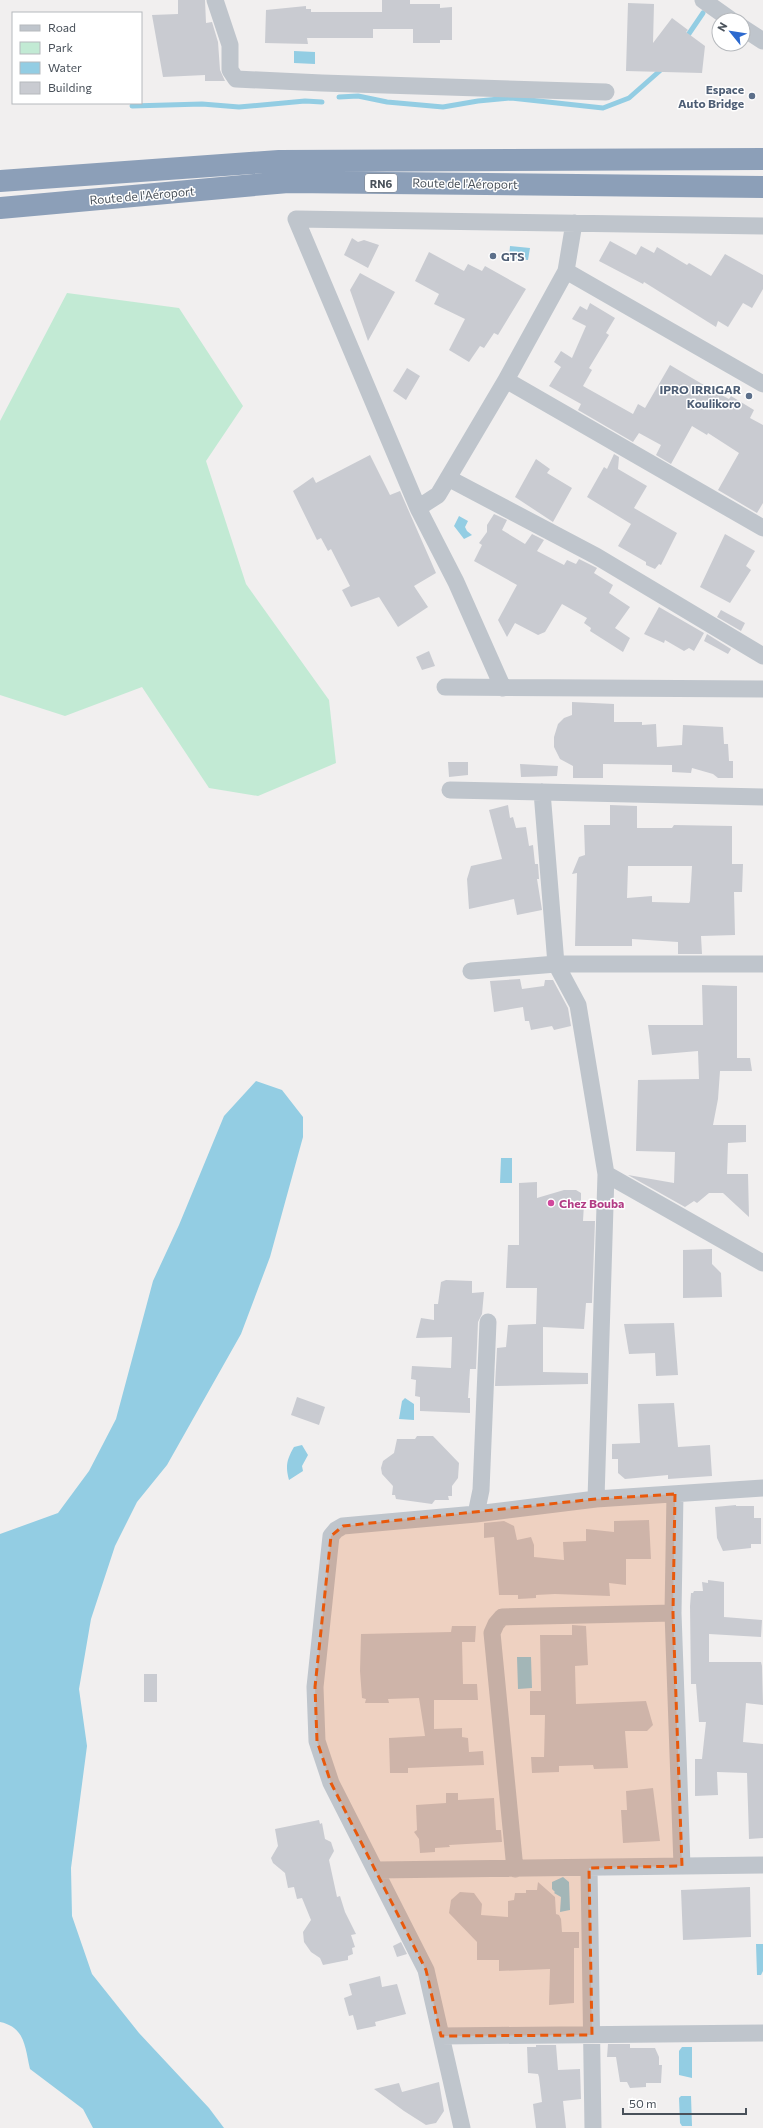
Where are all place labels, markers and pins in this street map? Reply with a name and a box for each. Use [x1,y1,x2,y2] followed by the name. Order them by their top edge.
[678,82,744,110] place label: Espace Auto Bridge
[747,91,757,101] marker: Espace Auto Bridge
[501,249,525,263] place label: GTS
[488,251,498,261] marker: GTS
[660,382,742,410] place label: IPRO IRRIGAR Koulikoro
[744,391,754,401] marker: IPRO IRRIGAR Koulikoro
[559,1196,624,1210] place label: Chez Bouba
[546,1198,556,1208] marker: Chez Bouba

